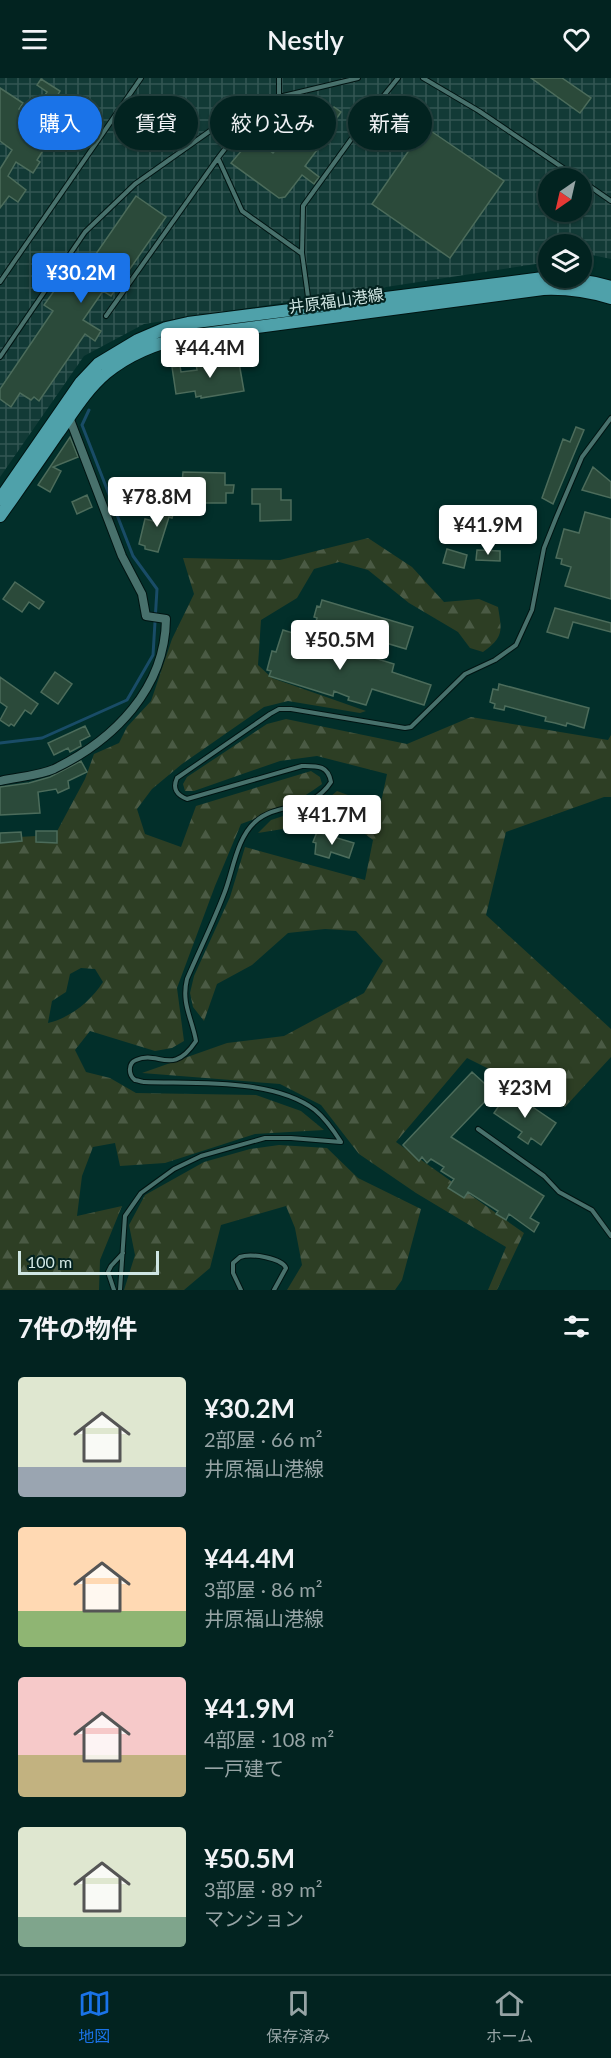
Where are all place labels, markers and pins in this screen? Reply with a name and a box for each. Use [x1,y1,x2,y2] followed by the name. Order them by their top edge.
[32,253,130,304] pin: ¥30.2M
[161,328,259,379] pin: ¥44.4M
[108,477,206,528] pin: ¥78.8M
[439,505,537,556] pin: ¥41.9M
[291,620,389,671] pin: ¥50.5M
[283,795,381,846] pin: ¥41.7M
[489,1068,561,1119] pin: ¥23M

